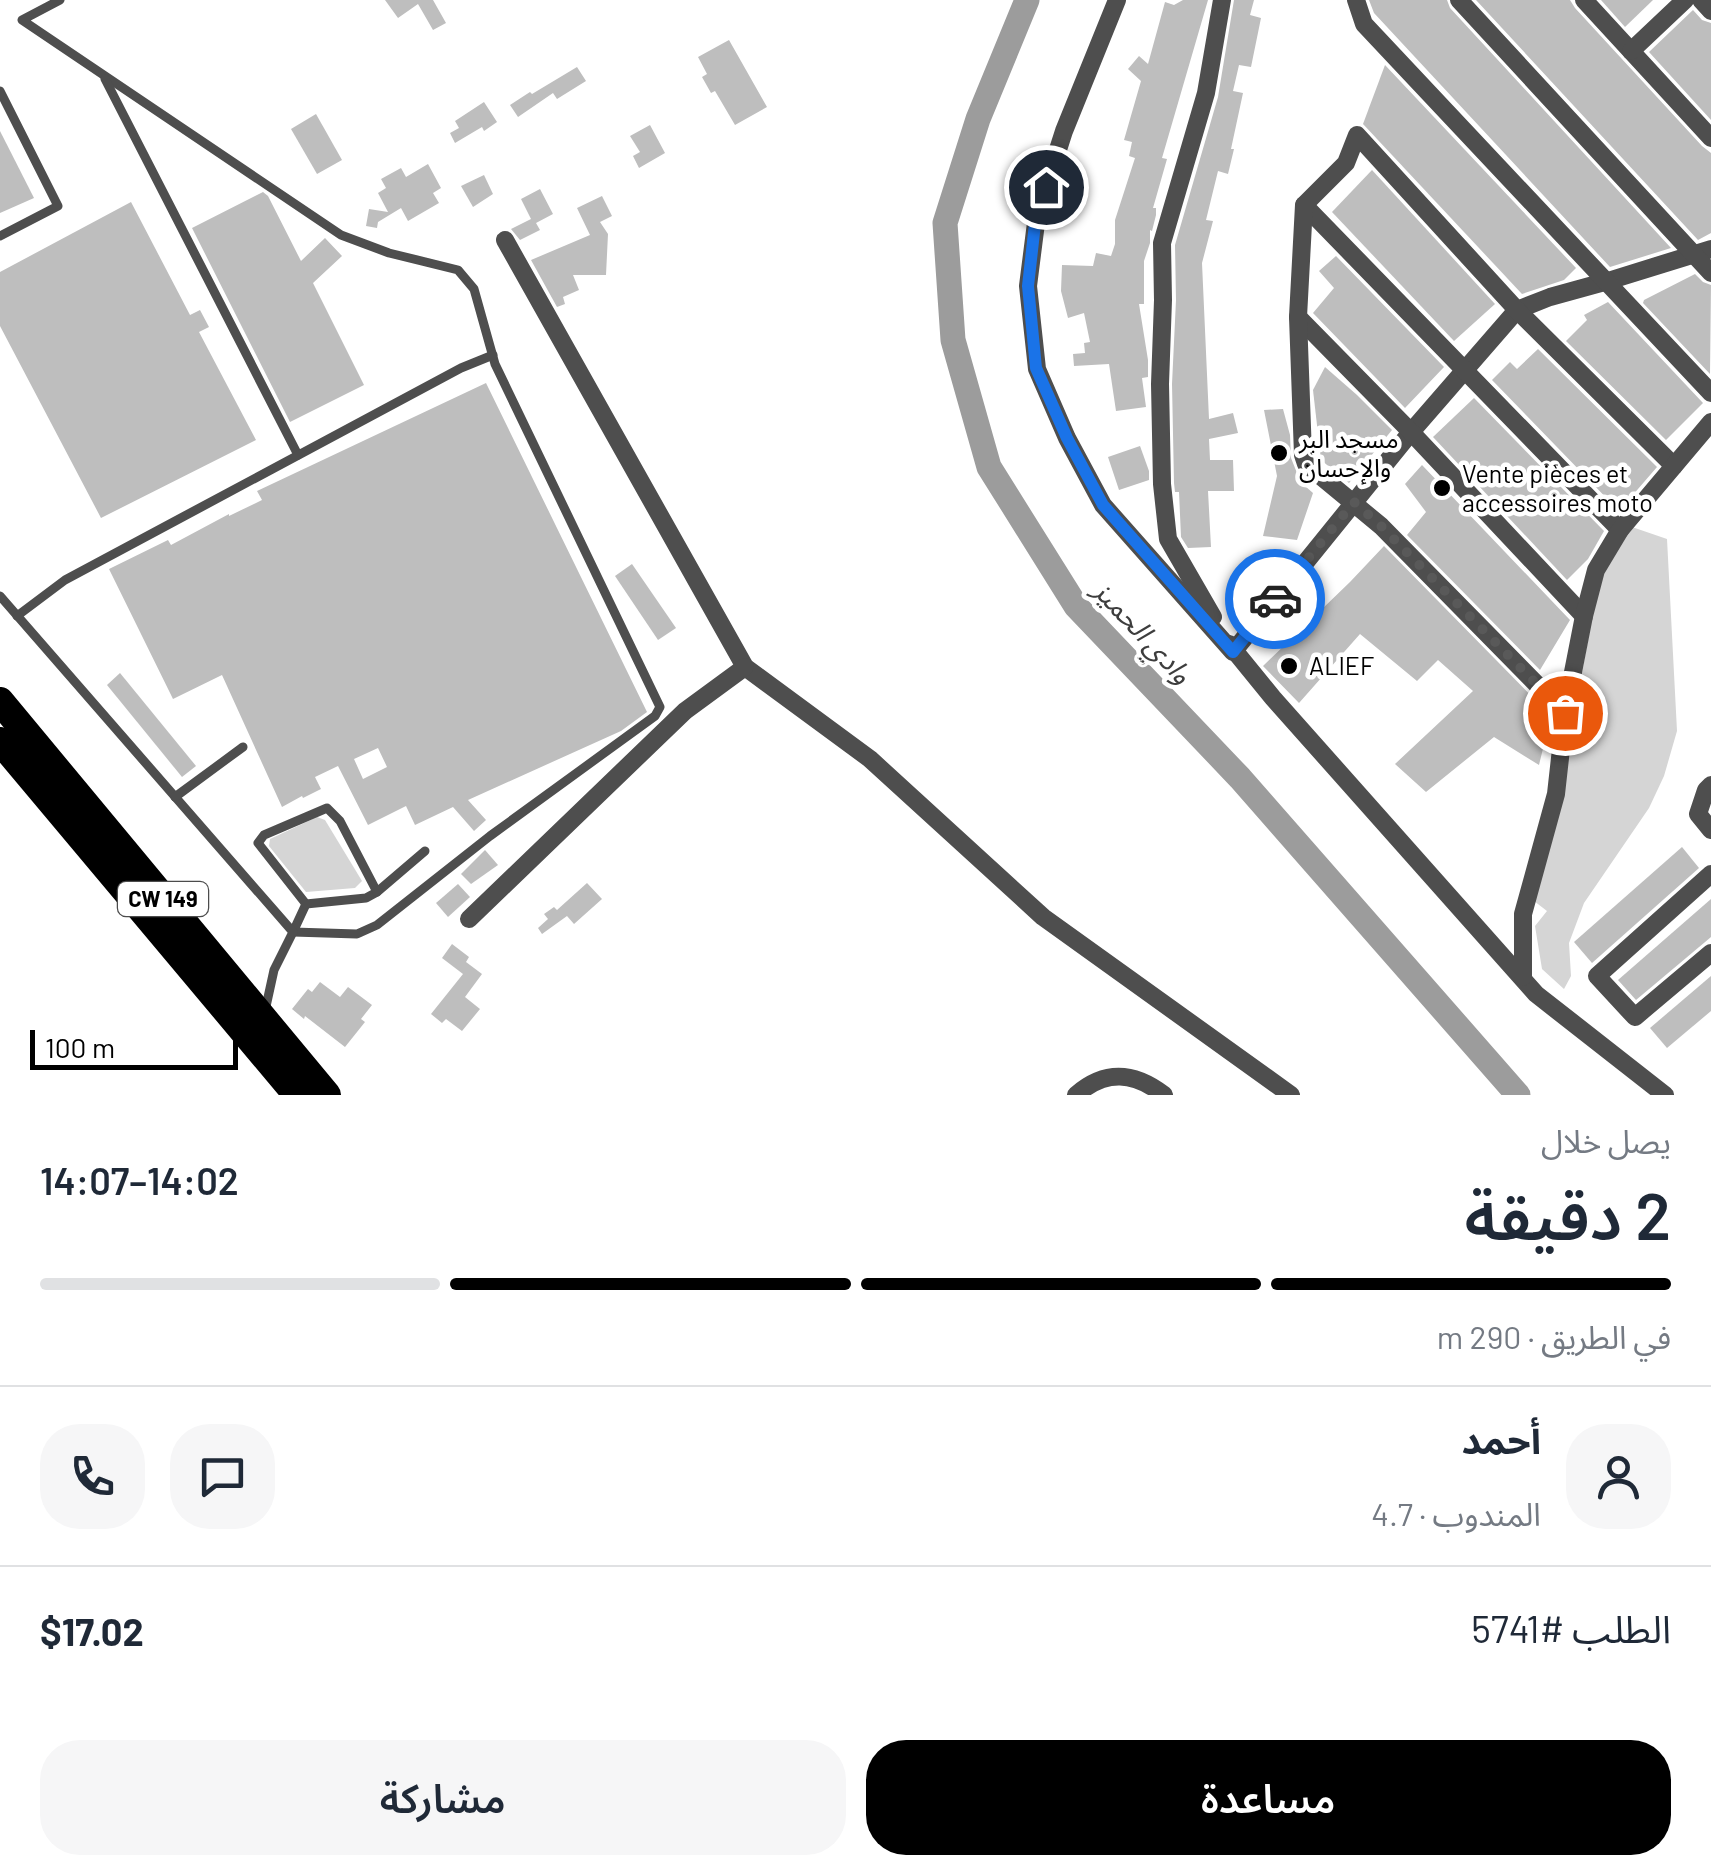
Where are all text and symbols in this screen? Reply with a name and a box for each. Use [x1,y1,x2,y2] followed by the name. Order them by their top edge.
[1004,145,1089,230] pin
[1019,160,1074,215] icon: home
[1298,423,1399,485] place label: مسجد البر والإحسان
[1268,442,1290,464] marker: مسجد البر والإحسان
[1462,458,1653,517] place label: Vente pièces et accessoires moto
[1431,477,1453,499] marker: Vente pièces et accessoires moto
[1225,549,1325,649] courier
[1081,571,1200,695] water label: وادي الحميز
[1248,572,1303,627] icon: car
[1309,650,1374,680] place label: ALIEF
[1278,655,1300,677] marker: ALIEF
[1523,671,1608,756] pin
[1538,686,1593,741] icon: bag
[118,882,208,916] road number: CW 149
[30,1025,238,1070] scale bar
[45,1030,115,1064] text: 100 m
[1541,1121,1671,1159] text: يصل خلال
[40,1157,239,1203] text: 14:02–14:07
[1464,1175,1671,1253] text: 2 دقيقة
[1437,1317,1671,1355] text: في الطريق · 290 m
[1461,1416,1541,1462] text: أحمد
[40,1424,145,1529] button: phone
[170,1424,275,1529] button: chat
[1566,1424,1671,1529] button: person
[1371,1494,1541,1532] text: المندوب · 4.7
[1471,1605,1671,1651] text: الطلب #5741
[40,1608,144,1654] text: $17.02
[40,1740,846,1855] button: مشاركة
[866,1740,1671,1855] button: مساعدة

